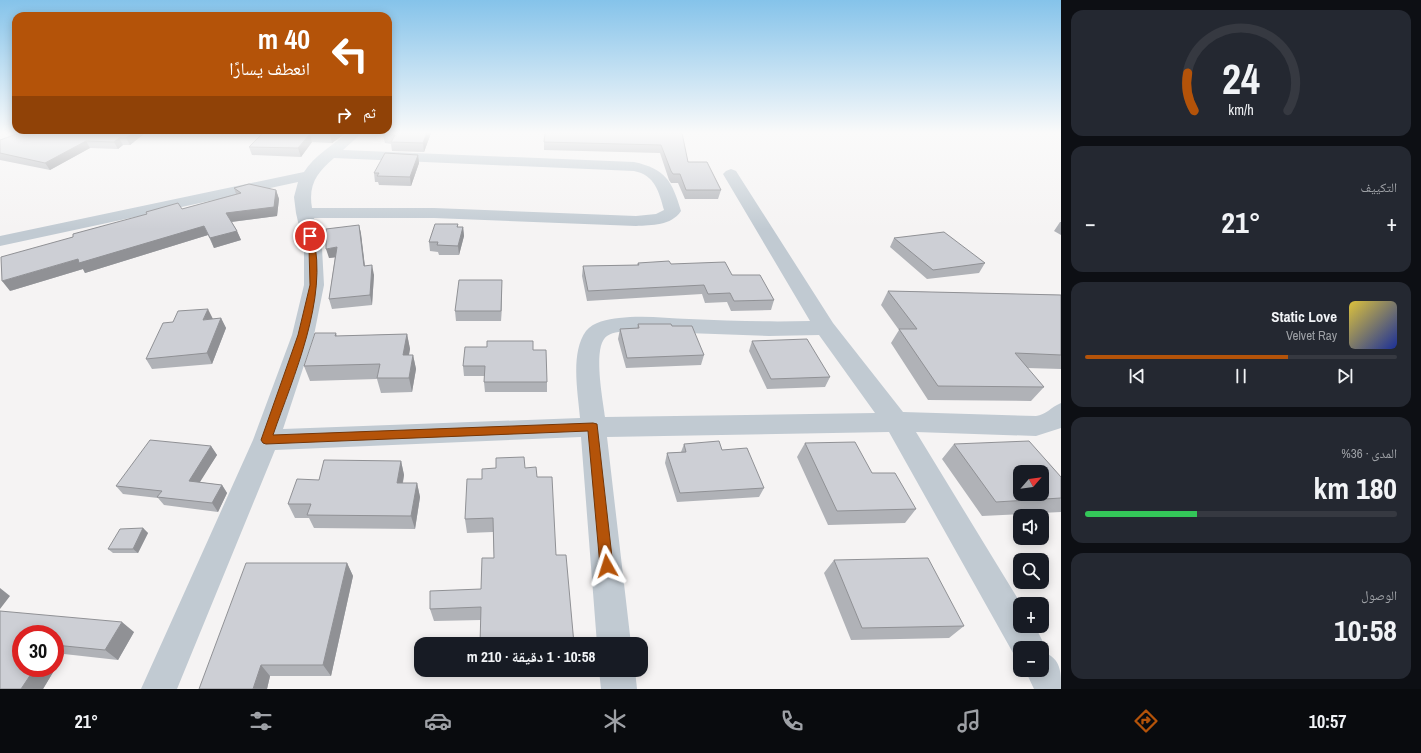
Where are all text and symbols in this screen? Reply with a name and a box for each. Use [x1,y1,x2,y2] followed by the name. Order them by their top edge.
[258,20,310,58] text: 40 m
[324,28,376,80] icon: left
[1222,51,1260,107] text: 24
[229,56,310,81] text: انعطف يسارًا
[1228,99,1254,118] text: km/h
[363,102,376,123] text: ثم
[333,104,355,126] icon: right
[1361,179,1397,196] text: التكييف
[1221,202,1261,242] text: 21°
[1085,208,1096,238] text: −
[1386,208,1397,238] text: +
[293,219,327,253] pin
[299,225,321,247] icon: arrive
[1271,306,1337,327] text: Static Love
[1286,327,1337,344] text: Velvet Ray
[1126,365,1148,387] icon: previous
[1230,365,1252,387] icon: pause
[1334,365,1356,387] icon: next
[1341,445,1397,462] text: المدى · 36%
[1013,465,1049,501] north arrow
[1013,465,1049,677] map controls
[1314,468,1397,508] text: 180 km
[1013,509,1049,545] button: sound
[586,545,628,587] position arrow
[1013,553,1049,589] button: search
[1361,587,1397,604] text: الوصول
[1013,597,1049,633] button: +
[1334,610,1397,650] text: 10:58
[12,625,64,677] speed limit sign: 30
[1013,641,1049,677] button: −
[467,646,595,667] text: 10:58 · 1 دقيقة · 210 m
[247,707,275,735] icon: filters
[424,707,452,735] icon: car
[601,707,629,735] icon: climate
[778,707,806,735] icon: phone
[955,707,983,735] icon: music
[1132,707,1160,735] icon: directions
[74,709,98,734] text: 21°
[1309,709,1347,734] text: 10:57

